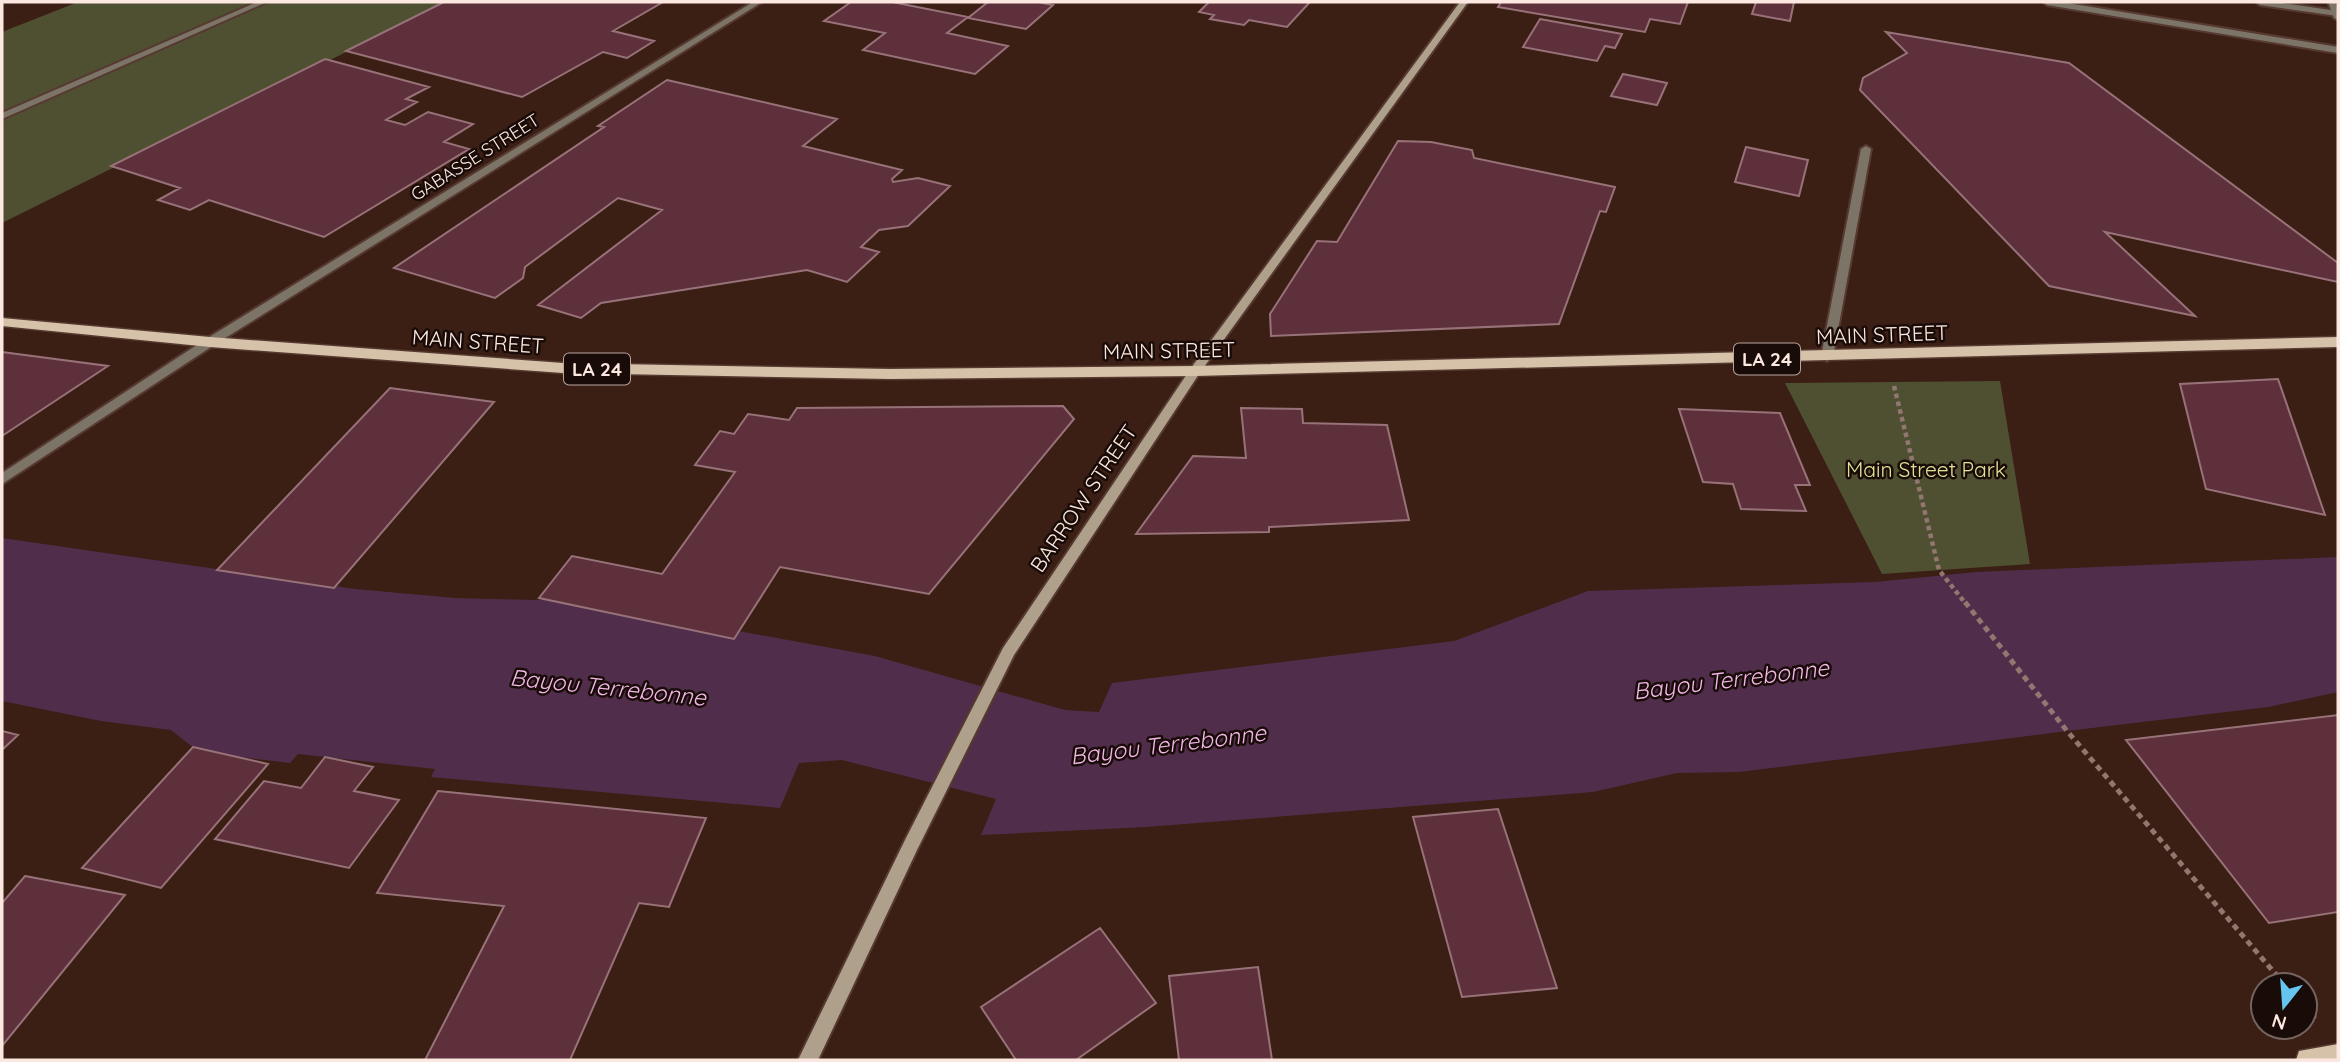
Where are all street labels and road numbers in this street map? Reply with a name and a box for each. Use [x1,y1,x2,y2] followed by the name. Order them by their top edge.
[406,108,544,206] street label: GABASSE STREET
[1815,319,1949,349] street label: MAIN STREET
[411,323,545,359] street label: MAIN STREET
[1103,336,1235,364] street label: MAIN STREET
[1734,344,1800,374] road number: LA 24
[564,354,630,384] road number: LA 24
[1024,419,1142,577] street label: BARROW STREET

